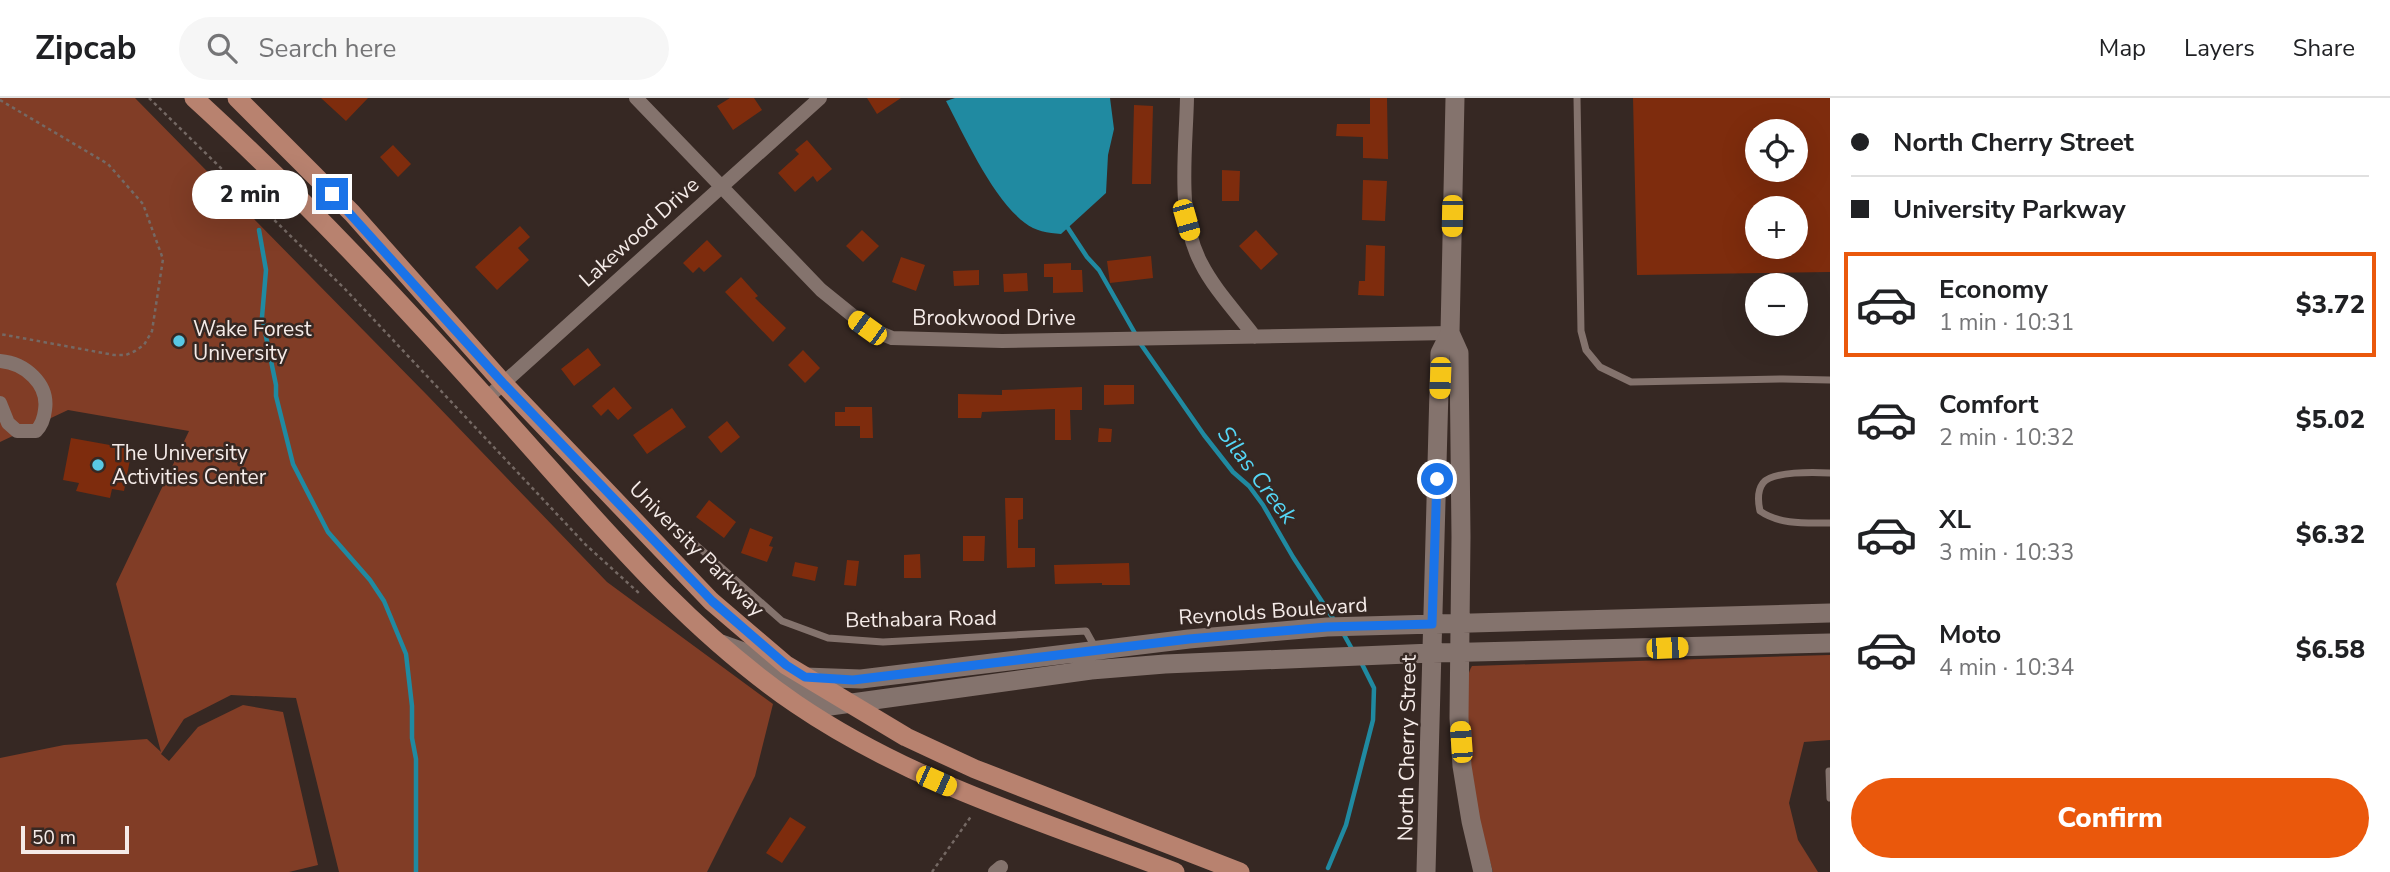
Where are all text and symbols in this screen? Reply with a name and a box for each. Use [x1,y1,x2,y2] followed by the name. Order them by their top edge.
[179,17,669,80] search box
[35,26,137,71] text: Zipcab
[203,29,241,67] icon: search
[259,31,396,66] text: Search here
[2099,32,2146,64] text: Map
[2184,32,2255,64] text: Layers
[2293,32,2355,64] text: Share
[1745,119,1808,336] map controls
[1745,119,1808,182] button: locate
[1893,125,2134,160] text: North Cherry Street
[192,170,308,218] callout: 2 min
[573,171,705,293] street label: Lakewood Drive
[316,178,348,210] route end
[220,179,280,210] text: 2 min
[1893,192,2126,227] text: University Parkway
[1442,195,1463,237] car
[1745,196,1808,259] button: +
[1171,197,1202,243] car
[1939,272,2048,307] text: Economy
[1745,273,1808,336] button: −
[1855,273,1918,336] icon: car
[2296,287,2365,322] text: $3.72
[912,304,1076,332] street label: Brookwood Drive
[844,307,891,349] car
[1939,307,2074,338] text: 1 min · 10:31
[193,315,312,367] place label: Wake Forest University
[171,333,187,349] marker: Wake Forest University
[1429,357,1452,399] car
[1939,387,2039,422] text: Comfort
[1855,388,1918,451] icon: car
[2296,402,2365,437] text: $5.02
[1210,420,1304,531] water label: Silas Creek
[1939,422,2074,453] text: 2 min · 10:32
[112,439,267,491] place label: The University Activities Center
[90,457,106,473] marker: The University Activities Center
[1421,463,1453,495] route start
[623,475,771,623] street label: University Parkway
[1939,502,1971,537] text: XL
[1855,503,1918,566] icon: car
[2296,517,2365,552] text: $6.32
[1939,537,2074,568] text: 3 min · 10:33
[1178,590,1368,632] street label: Reynolds Boulevard
[845,604,997,634] street label: Bethabara Road
[1939,617,2001,652] text: Moto
[1855,618,1918,681] icon: car
[2296,632,2365,667] text: $6.58
[1646,637,1689,659] car
[1939,652,2074,683] text: 4 min · 10:34
[1391,654,1423,841] street label: North Cherry Street
[1450,720,1473,764] car
[913,763,960,799] car
[1851,778,2369,858] button: Confirm
[21,823,130,855] scale bar
[32,825,76,851] text: 50 m

